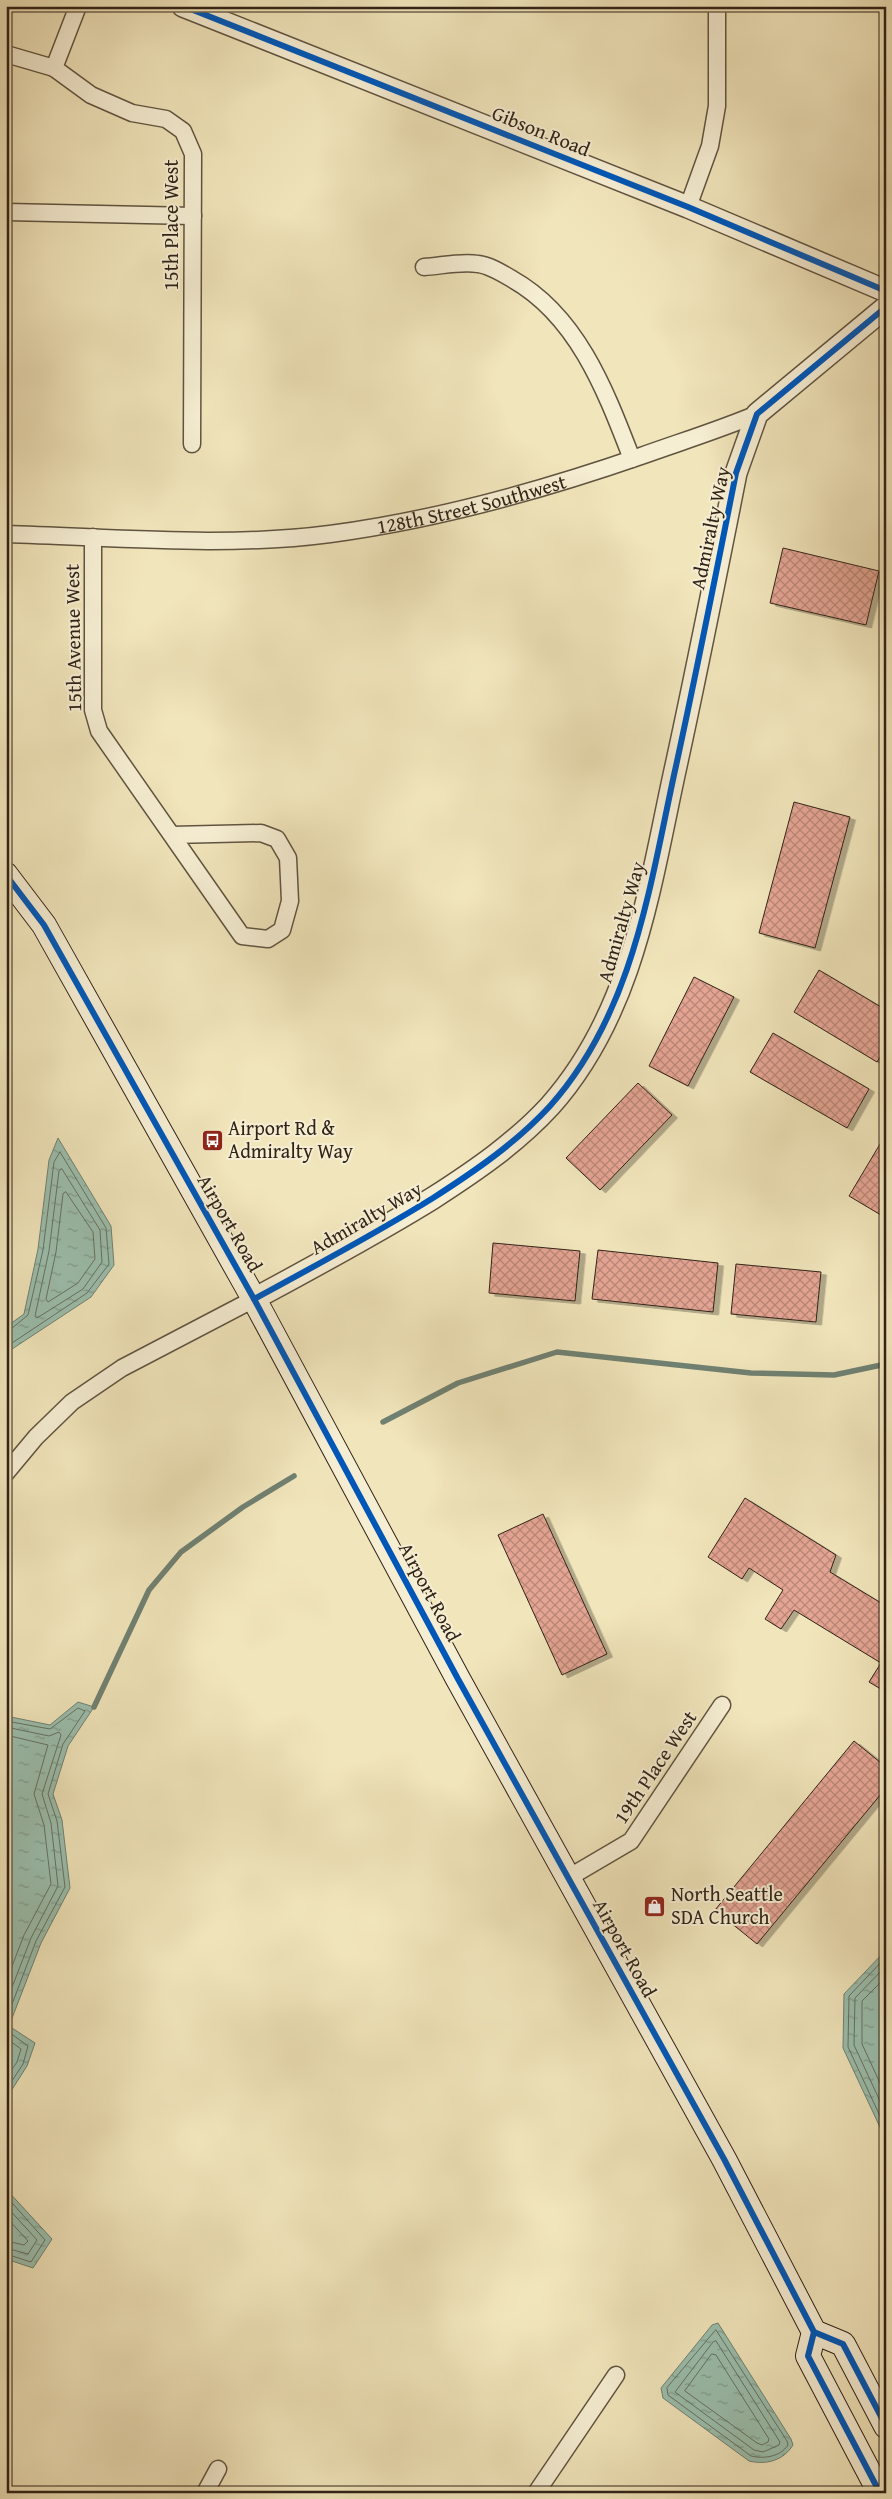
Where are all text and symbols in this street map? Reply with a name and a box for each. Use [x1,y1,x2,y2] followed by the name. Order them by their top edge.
[488,98,595,163] street label: Gibson Road
[156,159,185,291] street label: 15th Place West
[682,464,737,592] street label: Admiralty Way
[374,466,569,541] street label: 128th Street Southwest
[57,564,88,712] street label: 15th Avenue West
[589,858,652,986] street label: Admiralty Way
[228,1113,353,1165] place label: Airport Rd & Admiralty Way
[200,1128,224,1152] bus stop icon: Airport Rd & Admiralty Way
[191,1168,270,1277] street label: Airport Road
[304,1174,427,1261] street label: Admiralty Way
[392,1537,469,1647] street label: Airport Road
[606,1704,703,1829] street label: 19th Place West
[671,1879,783,1931] place label: North Seattle SDA Church
[586,1893,665,2003] street label: Airport Road
[643,1894,667,1918] shop icon: North Seattle SDA Church

